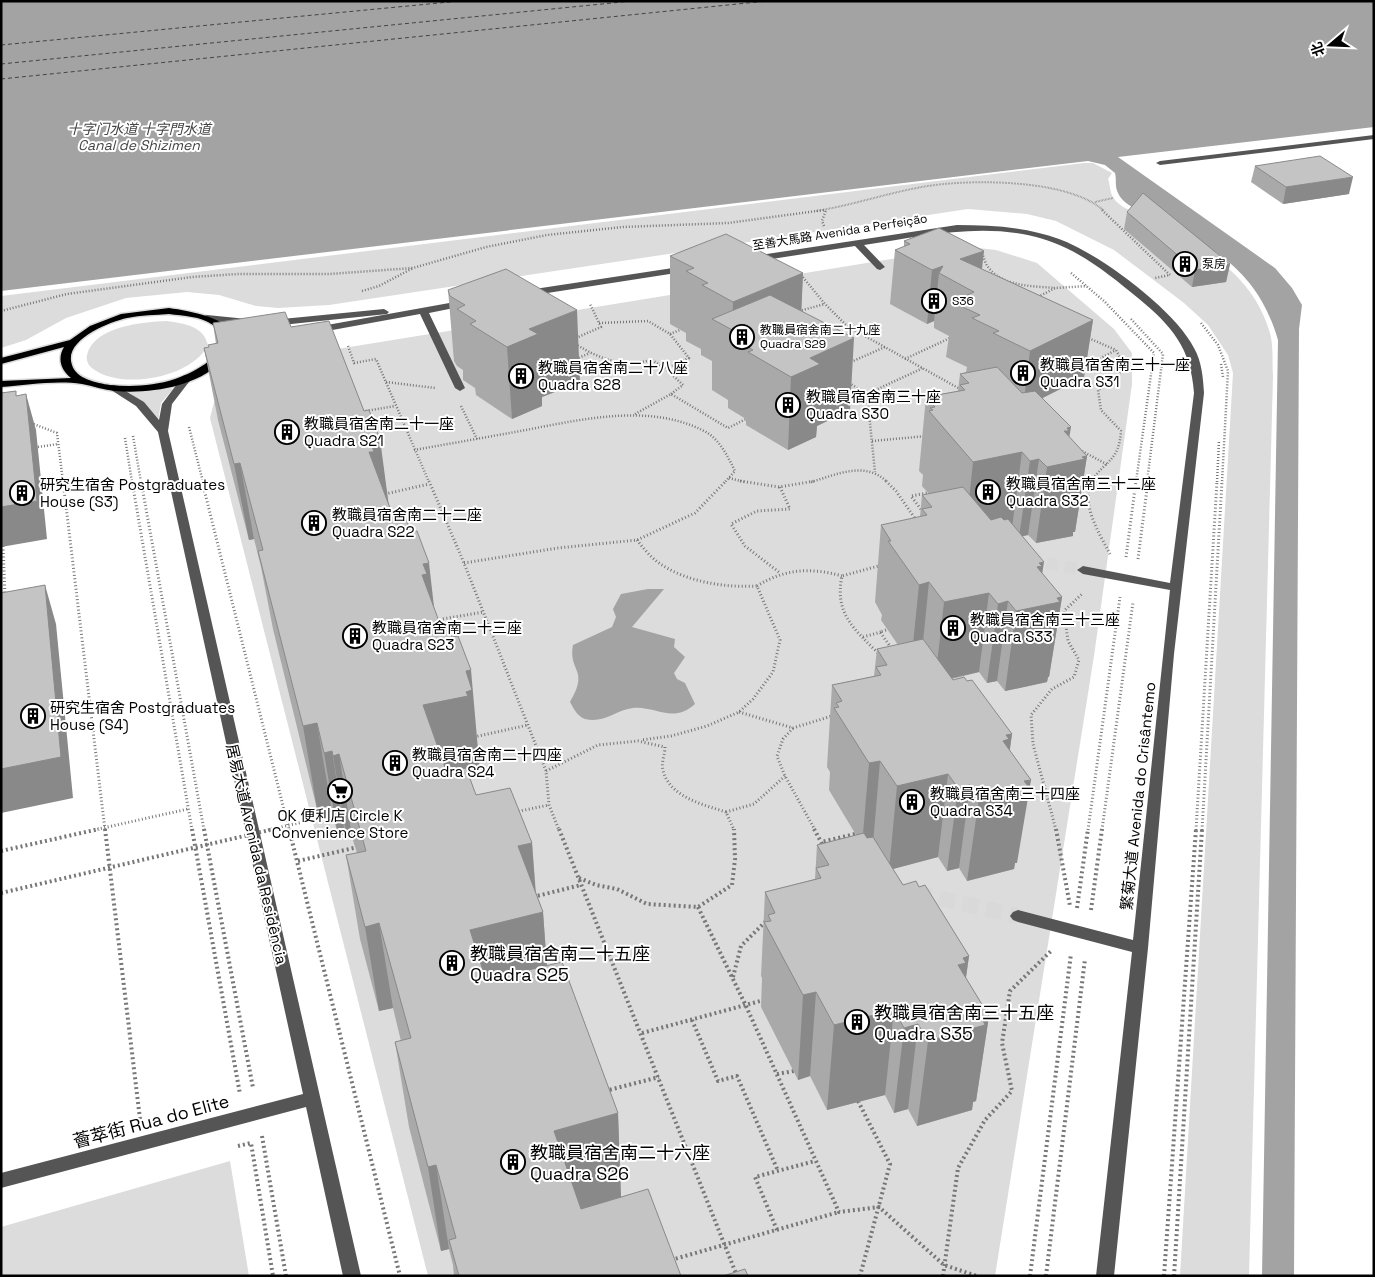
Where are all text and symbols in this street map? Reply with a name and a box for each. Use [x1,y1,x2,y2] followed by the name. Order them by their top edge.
[1305,20,1355,70] north arrow
[1307,40,1328,59] text: 北
[67,120,213,154] water label: 十字门水道 十字門水道 Canal de Shizimen
[751,210,929,254] street label: 至善大馬路 Avenida a Perfeição
[1172,251,1198,277] building icon: 泵房
[1202,256,1226,272] place label: 泵房
[921,288,947,314] building icon: S36
[952,293,974,309] place label: S36
[760,322,880,352] place label: 教職員宿舍南二十九座 Quadra S29
[729,324,755,350] building icon: 教職員宿舍南二十九座 Quadra S29
[1040,355,1190,391] place label: 教職員宿舍南三十一座 Quadra S31
[538,358,688,394] place label: 教職員宿舍南二十八座 Quadra S28
[1010,360,1036,386] building icon: 教職員宿舍南三十一座 Quadra S31
[508,363,534,389] building icon: 教職員宿舍南二十八座 Quadra S28
[806,387,941,423] place label: 教職員宿舍南三十座 Quadra S30
[775,392,801,418] building icon: 教職員宿舍南三十座 Quadra S30
[304,414,454,450] place label: 教職員宿舍南二十一座 Quadra S21
[274,419,300,445] building icon: 教職員宿舍南二十一座 Quadra S21
[1006,474,1156,510] place label: 教職員宿舍南三十二座 Quadra S32
[40,475,225,512] place label: 研究生宿舍 Postgraduates House (S3)
[975,479,1001,505] building icon: 教職員宿舍南三十二座 Quadra S32
[9,480,35,506] building icon: 研究生宿舍 Postgraduates House (S3)
[332,505,482,541] place label: 教職員宿舍南二十二座 Quadra S22
[301,510,327,536] building icon: 教職員宿舍南二十二座 Quadra S22
[970,610,1120,646] place label: 教職員宿舍南三十三座 Quadra S33
[940,615,966,641] building icon: 教職員宿舍南三十三座 Quadra S33
[372,618,522,654] place label: 教職員宿舍南二十三座 Quadra S23
[342,623,368,649] building icon: 教職員宿舍南二十三座 Quadra S23
[1117,681,1159,911] street label: 繁菊大道 Avenida do Crisântemo
[50,698,235,735] place label: 研究生宿舍 Postgraduates House (S4)
[20,703,46,729] building icon: 研究生宿舍 Postgraduates House (S4)
[222,742,292,966] street label: 居易大道 Avenida da Residência
[412,745,562,781] place label: 教職員宿舍南二十四座 Quadra S24
[382,750,408,776] building icon: 教職員宿舍南二十四座 Quadra S24
[327,778,353,804] supermarket icon: OK 便利店 Circle K Convenience Store
[930,784,1080,820] place label: 教職員宿舍南三十四座 Quadra S34
[899,789,925,815] building icon: 教職員宿舍南三十四座 Quadra S34
[272,806,408,842] place label: OK 便利店 Circle K Convenience Store
[470,942,650,986] place label: 教職員宿舍南二十五座 Quadra S25
[439,950,465,976] building icon: 教職員宿舍南二十五座 Quadra S25
[874,1001,1054,1045] place label: 教職員宿舍南三十五座 Quadra S35
[844,1009,870,1035] building icon: 教職員宿舍南三十五座 Quadra S35
[70,1089,232,1153] street label: 薈萃街 Rua do Elite
[530,1141,710,1185] place label: 教職員宿舍南二十六座 Quadra S26
[500,1149,526,1175] building icon: 教職員宿舍南二十六座 Quadra S26

